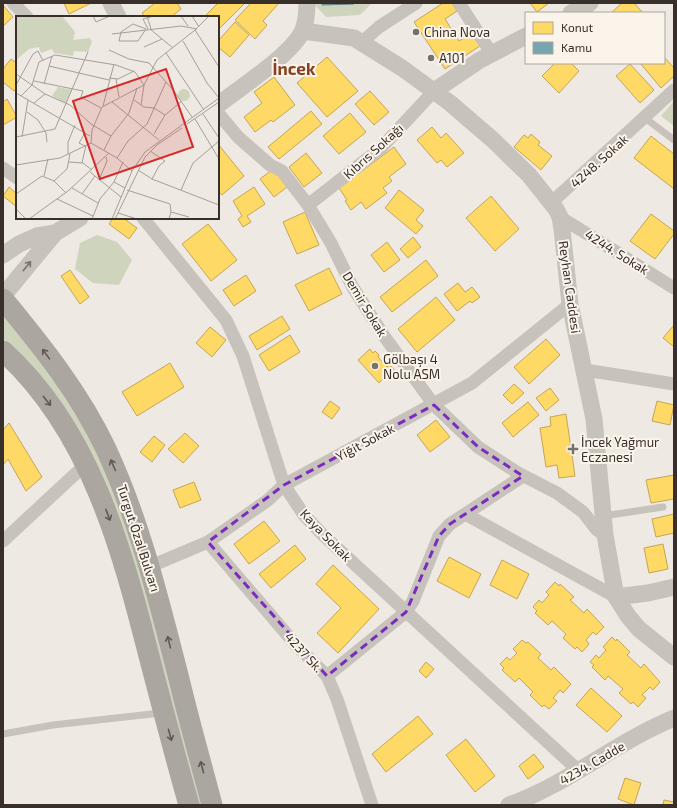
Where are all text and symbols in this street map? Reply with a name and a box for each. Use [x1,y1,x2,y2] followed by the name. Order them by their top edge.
[525,12,665,64] legend
[16,16,219,219] inset map
[561,20,594,34] text: Konut
[424,24,490,40] place label: China Nova
[411,27,421,37] marker: China Nova
[561,40,592,54] text: Kamu
[439,50,465,66] place label: A101
[426,53,436,63] marker: A101
[273,58,316,78] district label: İncek
[340,120,406,182] street label: Kıbrıs Sokağı
[567,131,631,191] street label: 4248. Sokak
[582,226,652,278] street label: 4244. Sokak
[556,240,584,334] street label: Reyhan Caddesi
[23,260,32,271] one-way arrow
[339,269,391,340] street label: Demir Sokak
[42,348,50,359] one-way arrow
[383,351,440,382] place label: Gölbaşı 4 Nolu ASM
[370,361,380,371] marker: Gölbaşı 4 Nolu ASM
[43,395,52,406] one-way arrow
[333,420,397,464] street label: Yiğit Sokak
[581,434,659,465] place label: İncek Yağmur Eczanesi
[568,444,578,454] marker: İncek Yağmur Eczanesi
[109,459,116,471] one-way arrow
[114,482,164,594] street label: Turgut Özal Bulvarı
[297,505,355,565] street label: Kaya Sokak
[105,509,112,521] one-way arrow
[281,629,327,675] street label: 4237 Sk.
[165,635,173,648] one-way arrow
[166,728,174,741] one-way arrow
[556,738,628,788] street label: 4234. Cadde
[198,761,205,774] one-way arrow

